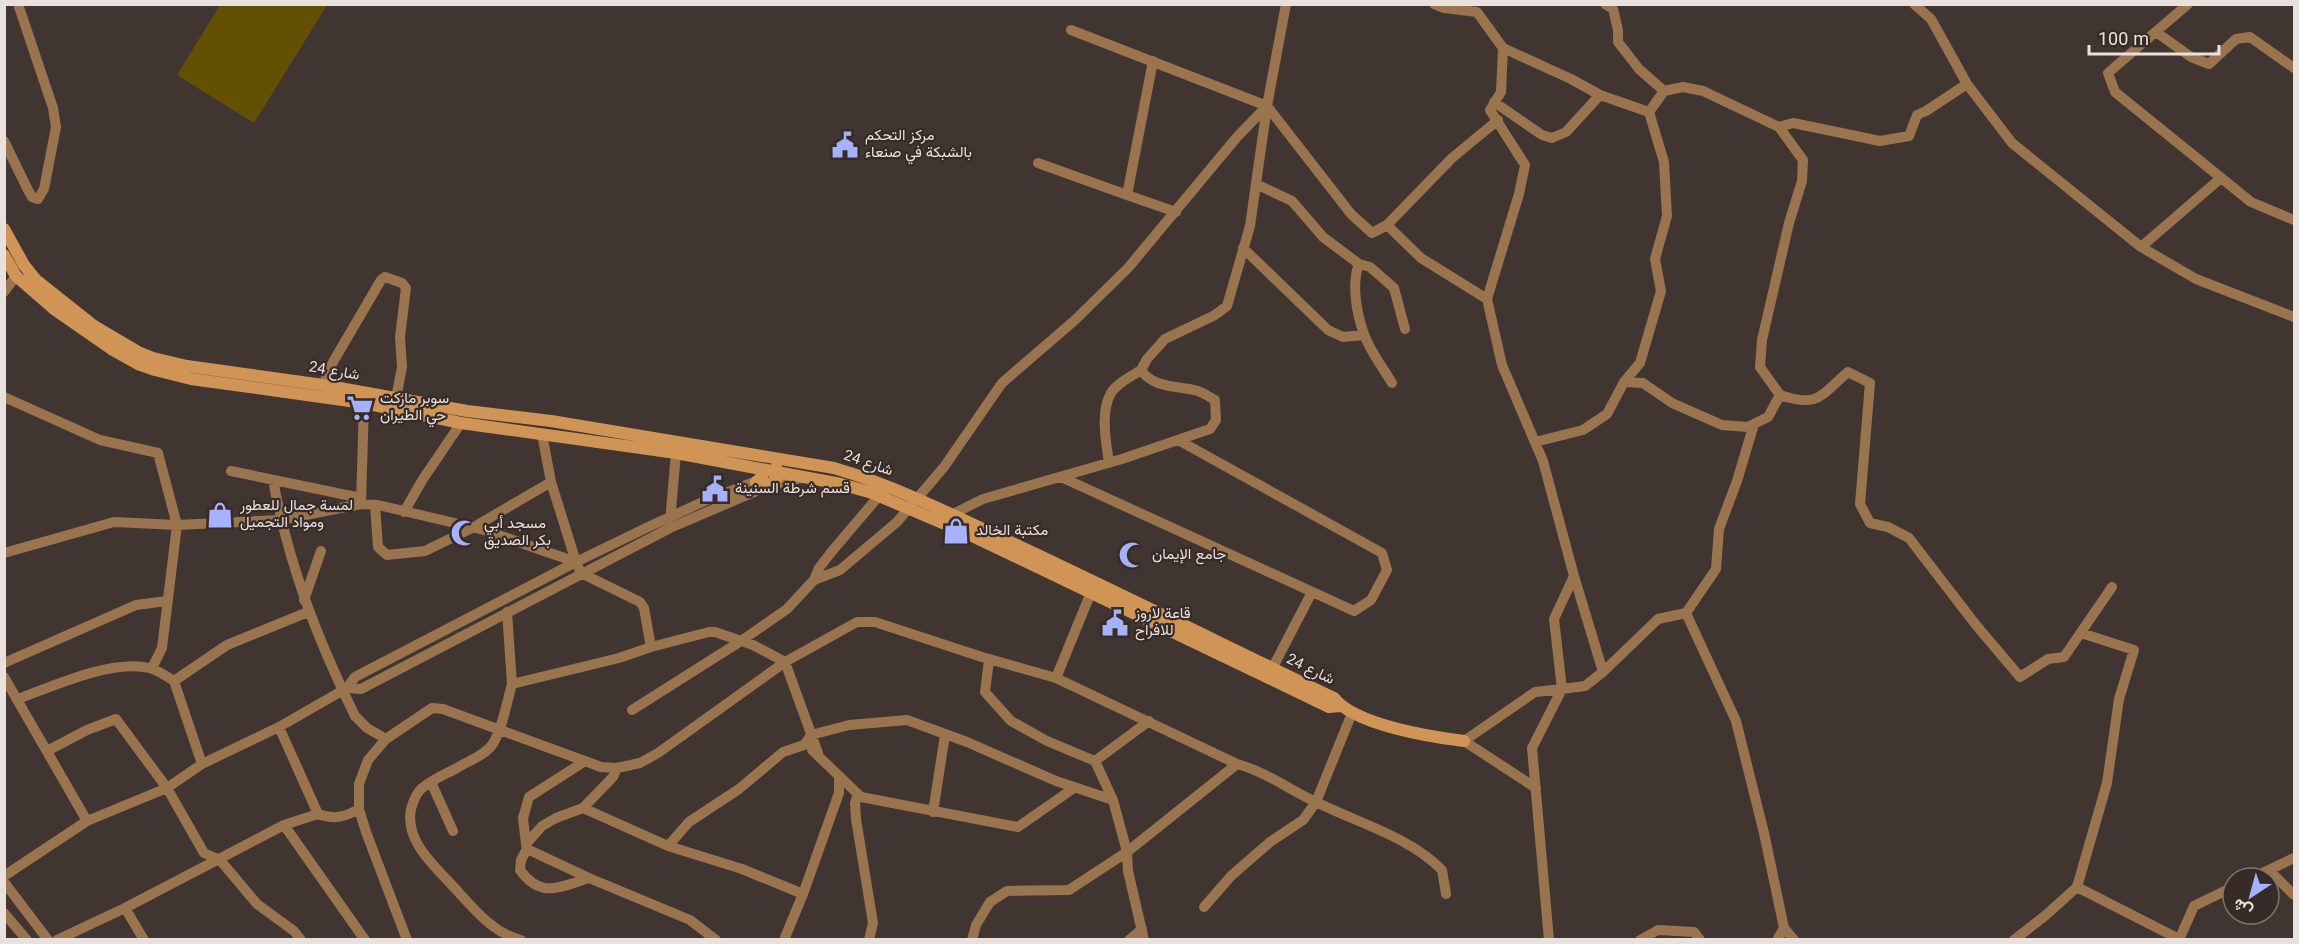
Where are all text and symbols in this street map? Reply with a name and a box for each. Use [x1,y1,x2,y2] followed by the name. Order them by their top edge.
[2089,18,2220,56] scale bar
[2098,27,2149,55] text: 100 m
[865,125,972,165] place label: مركز التحكم بالشبكة في صنعاء
[830,130,860,160] public building icon: مركز التحكم بالشبكة في صنعاء
[307,356,361,388] street label: شارع 24
[380,388,449,428] place label: سوبر ماركت حي الطيران
[345,393,375,423] supermarket icon: سوبر ماركت حي الطيران
[840,445,896,483] street label: شارع 24
[700,474,730,504] public building icon: قسم شرطة السنينة
[735,478,850,501] place label: قسم شرطة السنينة
[239,495,353,535] place label: لمسة جمال للعطور ومواد التجميل
[205,500,235,530] shop icon: لمسة جمال للعطور ومواد التجميل
[484,513,551,553] place label: مسجد أبي بكر الصديق
[941,516,971,546] shop icon: مكتبة الخالد
[449,518,479,548] mosque icon: مسجد أبي بكر الصديق
[976,520,1048,543] place label: مكتبة الخالد
[1117,540,1147,570] mosque icon: جامع الإيمان
[1152,544,1226,567] place label: جامع الإيمان
[1134,603,1191,643] place label: قاعة لاروز للافراح
[1100,608,1130,638] public building icon: قاعة لاروز للافراح
[1282,648,1338,692] street label: شارع 24
[2221,866,2281,926] north arrow
[2229,890,2259,922] text: ش

